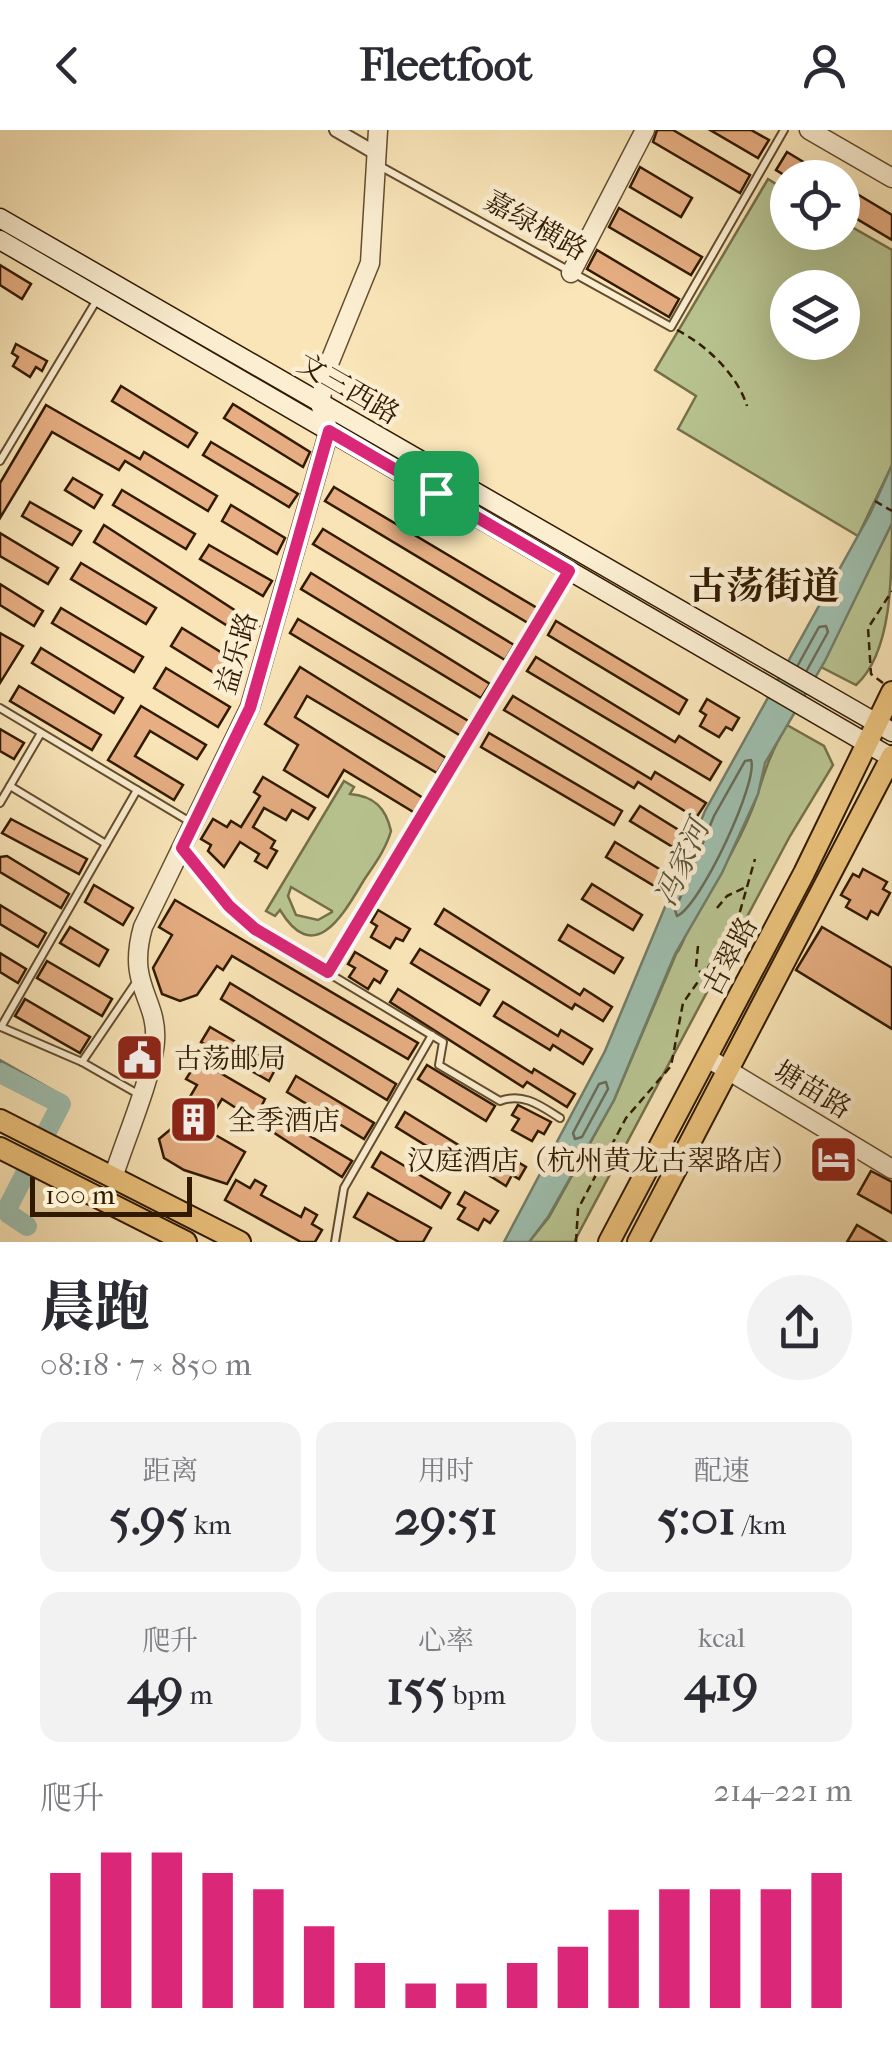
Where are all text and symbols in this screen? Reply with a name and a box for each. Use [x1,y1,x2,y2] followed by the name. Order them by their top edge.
[40,38,95,93] icon: back
[797,38,852,93] icon: person
[360,39,532,92] text: Fleetfoot
[770,160,860,360] map controls
[770,160,860,250] button: locate
[479,184,593,267] street label: 嘉绿横路
[770,270,860,360] button: layers
[292,346,406,431] street label: 文三西路
[394,451,479,536] pin
[409,466,464,521] icon: arrive
[688,564,840,609] district label: 古荡街道
[209,608,264,698] street label: 益乐路
[648,810,719,911] water label: 冯家河
[695,911,764,1001] street label: 古翠路
[113,1032,165,1084] public building icon: 古荡邮局
[174,1042,286,1075] place label: 古荡邮局
[768,1054,857,1125] street label: 塘苗路
[167,1094,219,1146] building icon: 全季酒店
[228,1104,340,1137] place label: 全季酒店
[808,1134,860,1186] hotel icon: 汉庭酒店（杭州黄龙古翠路店）
[407,1144,799,1177] place label: 汉庭酒店（杭州黄龙古翠路店）
[30,1172,192,1216] scale bar
[45,1178,115,1211] text: 100 m
[747,1275,852,1380] button: share
[40,1276,150,1340] text: 晨跑
[40,1346,252,1383] text: 08:18 · 7 × 850 m
[142,1454,198,1487] text: 距离
[418,1454,474,1487] text: 用时
[694,1454,750,1487] text: 配速
[109,1488,188,1547] text: 5.95
[394,1488,498,1547] text: 29:51
[657,1488,736,1547] text: 5:01
[188,1508,231,1541] text: km
[736,1508,786,1541] text: /km
[698,1621,745,1654] text: kcal
[142,1624,198,1657] text: 爬升
[418,1624,474,1657] text: 心率
[685,1654,758,1713] text: 419
[128,1658,184,1717] text: 49
[386,1658,447,1717] text: 155
[184,1678,213,1711] text: m
[447,1678,506,1711] text: bpm
[713,1772,852,1809] text: 214–221 m
[40,1780,104,1817] text: 爬升

